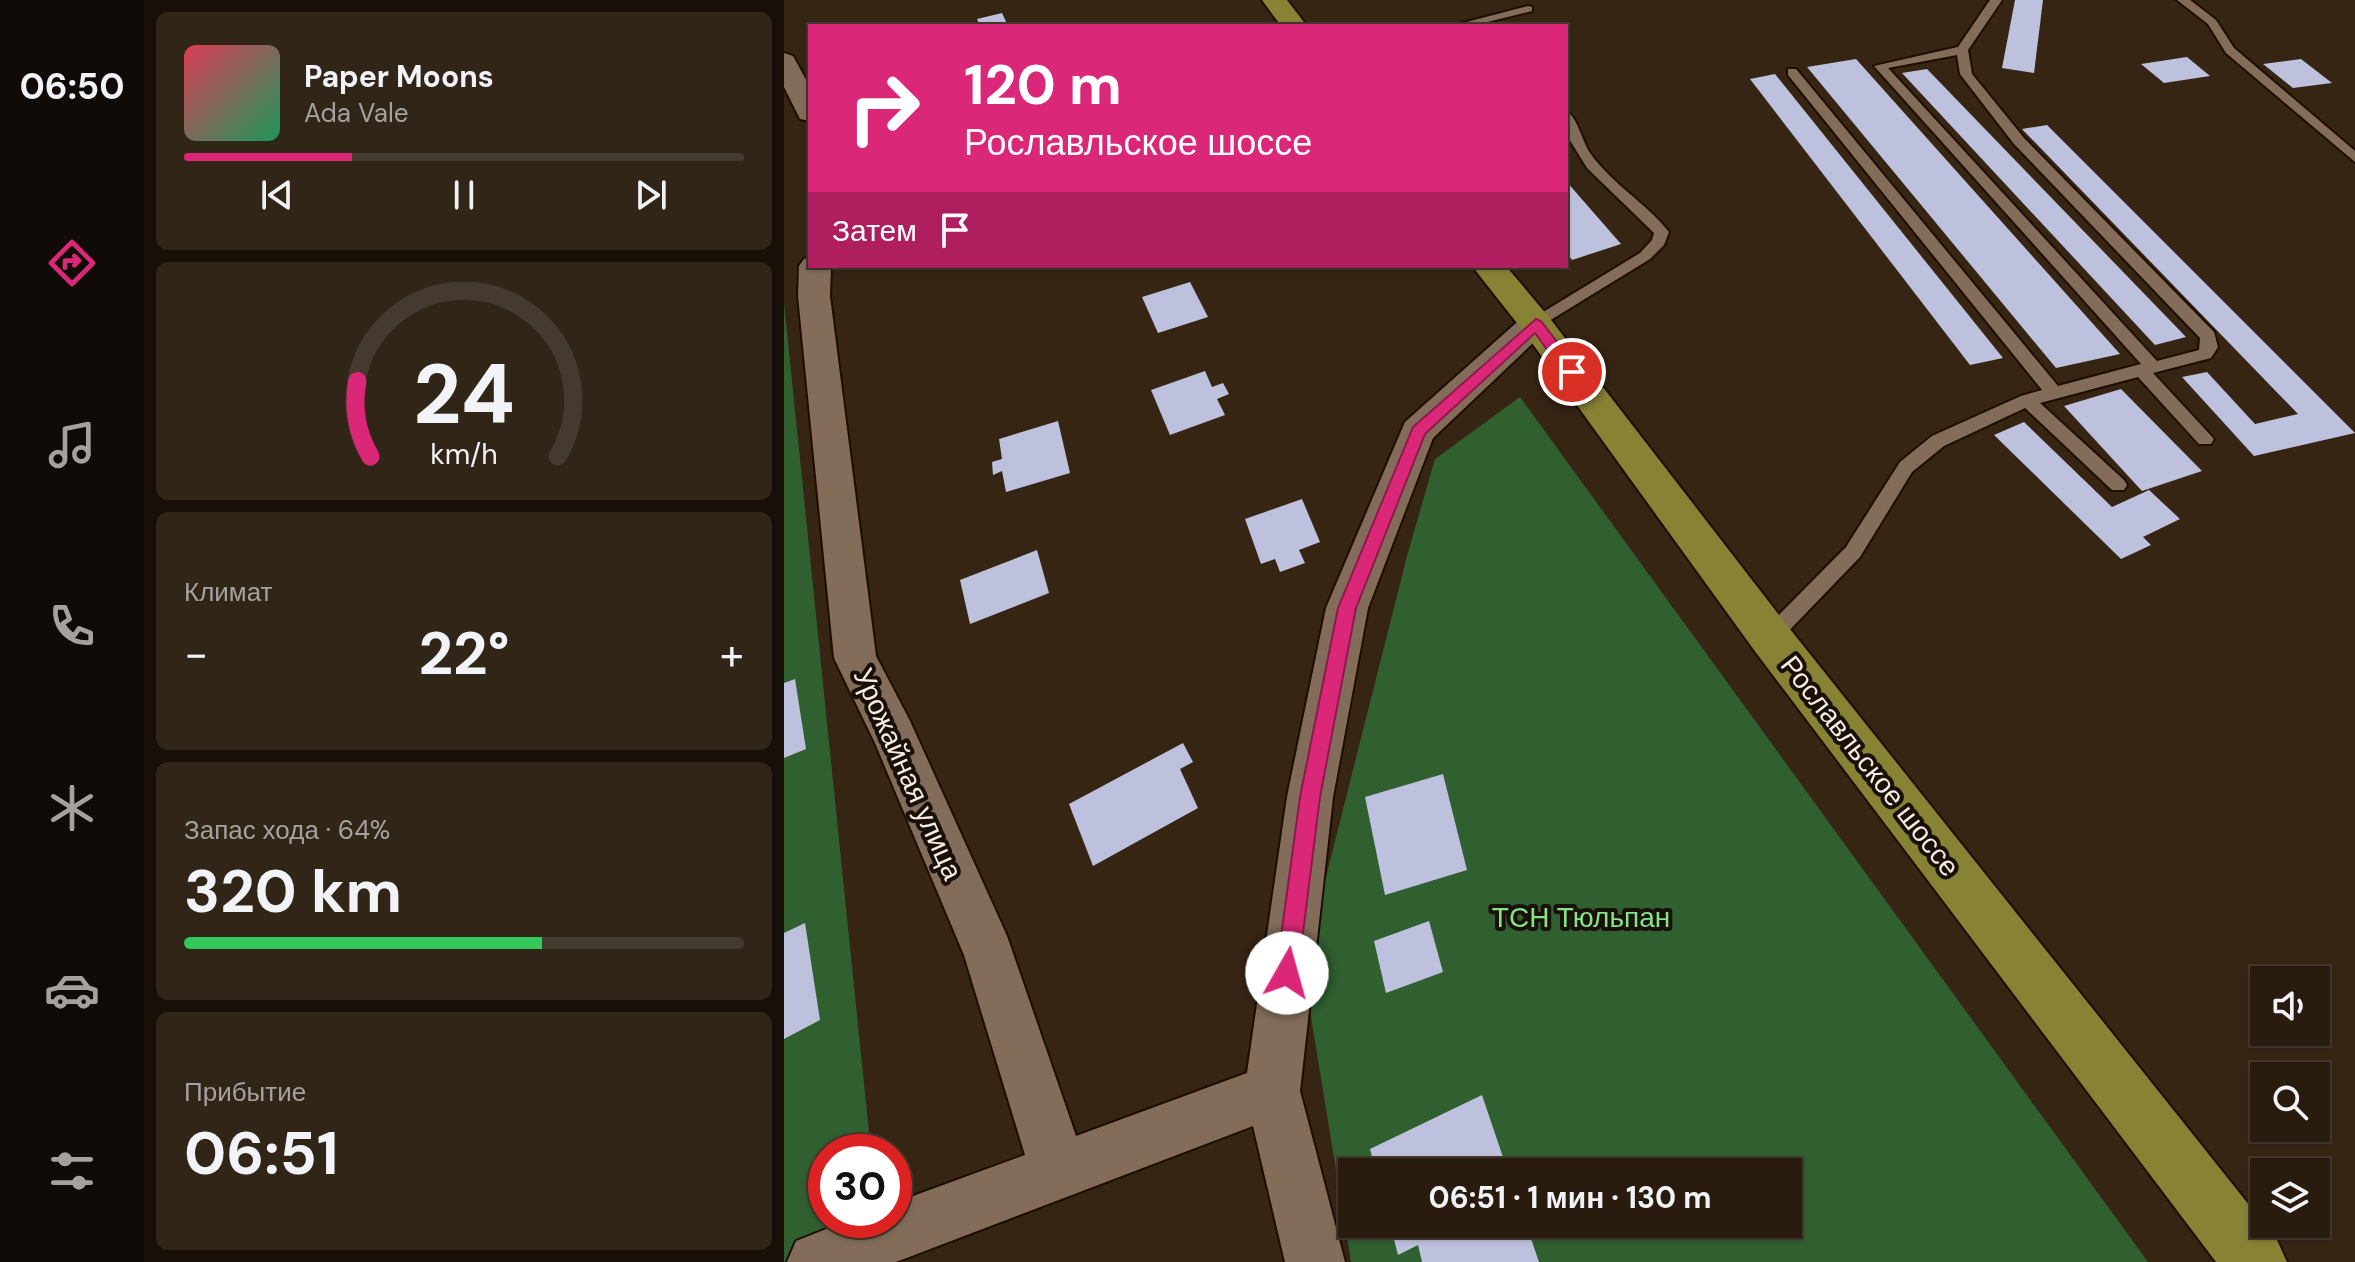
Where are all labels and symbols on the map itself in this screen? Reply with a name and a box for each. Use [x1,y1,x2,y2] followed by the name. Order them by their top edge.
[1538,338,1606,406] pin
[1772,648,1968,884] street label: Рославльское шоссе
[845,662,971,886] street label: Урожайная улица
[1492,899,1670,936] park label: ТСН Тюльпан
[1245,931,1329,1015] position arrow
[808,1134,912,1238] speed limit sign: 30

